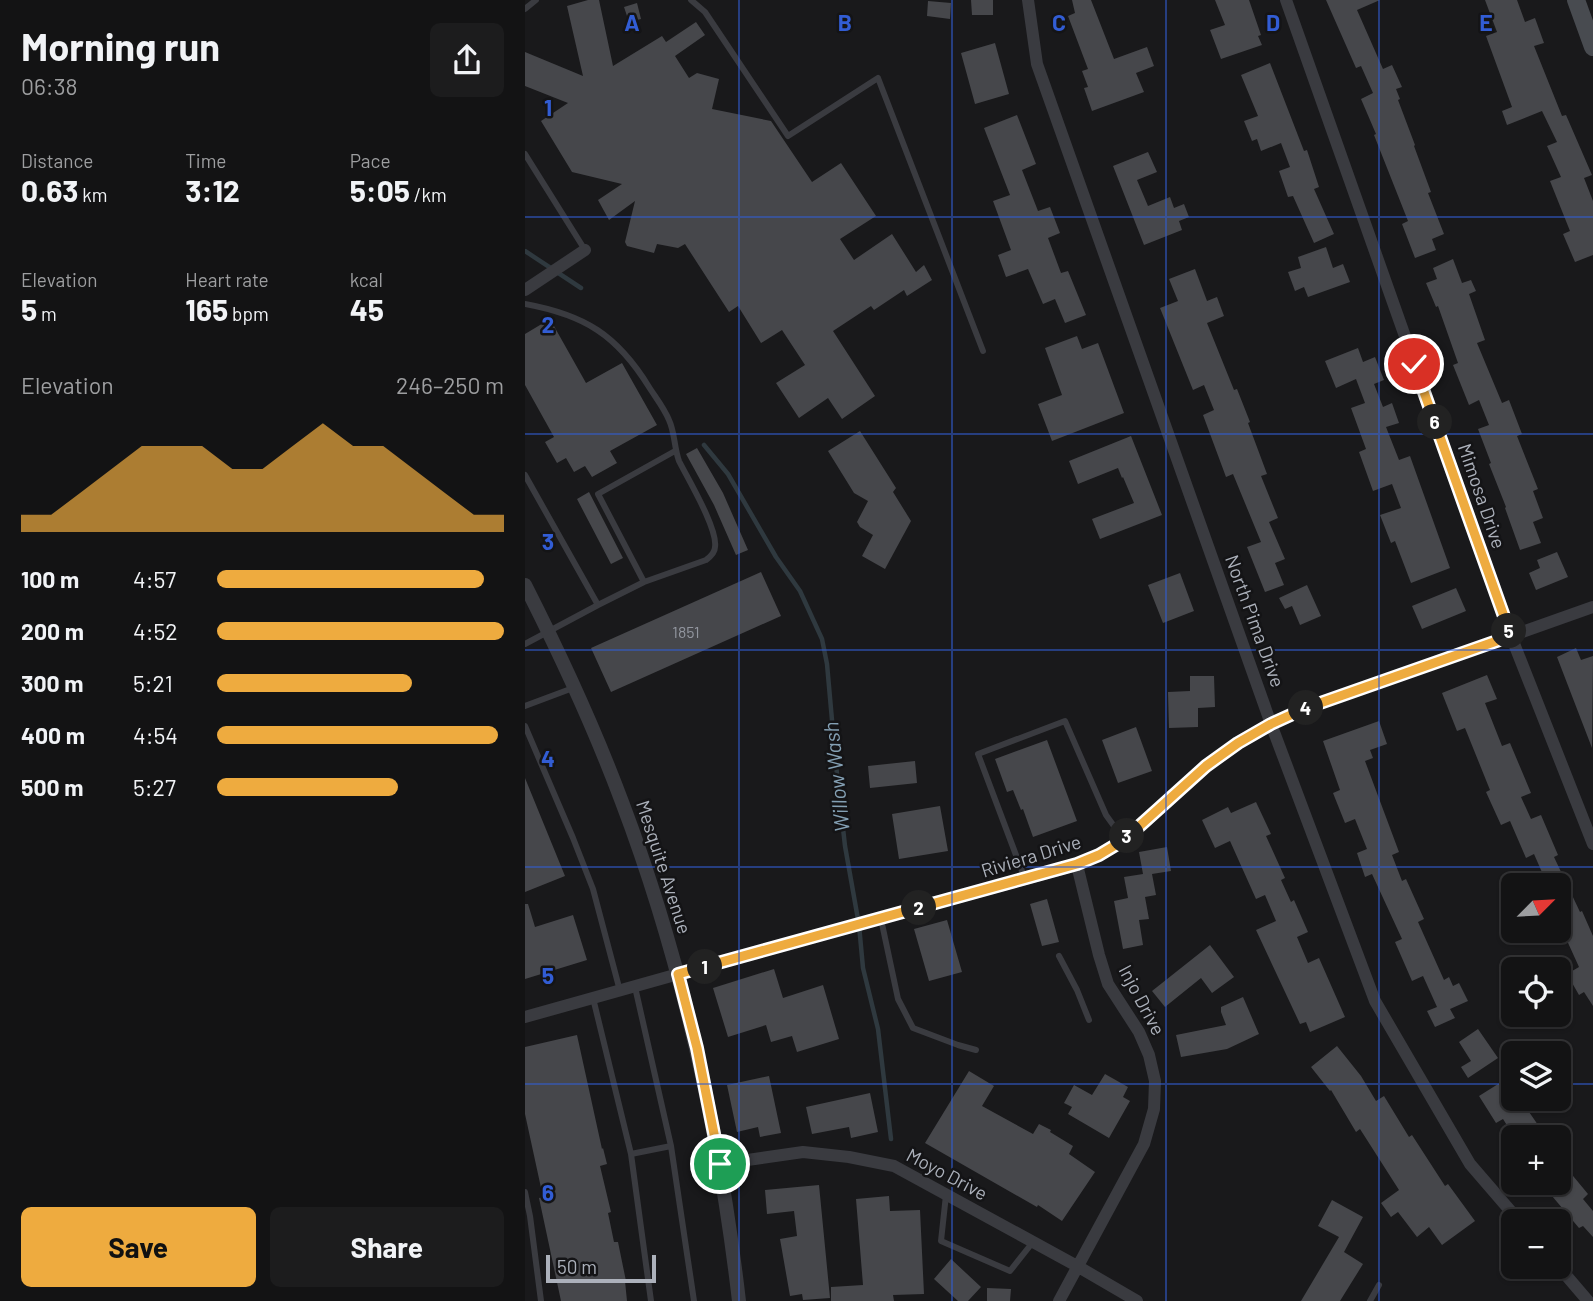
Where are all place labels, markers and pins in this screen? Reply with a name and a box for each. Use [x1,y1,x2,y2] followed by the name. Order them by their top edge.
[1384,334,1444,394] pin
[1417,404,1453,440] pin: 6
[1492,614,1527,648] pin: 5
[1289,690,1323,726] pin: 4
[1109,818,1145,854] pin: 3
[901,890,937,926] pin: 2
[687,950,723,984] pin: 1
[690,1134,750,1194] pin

